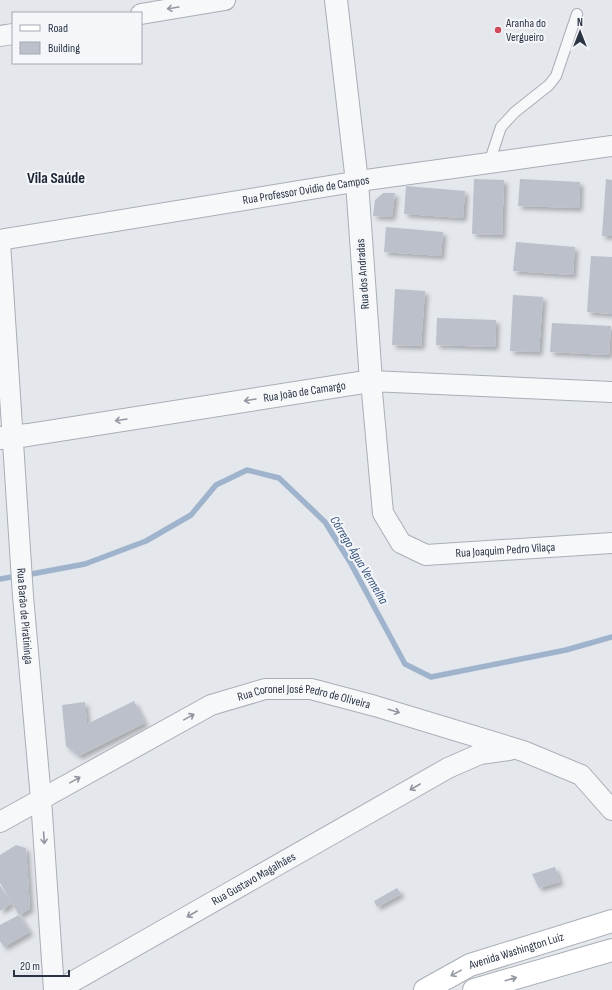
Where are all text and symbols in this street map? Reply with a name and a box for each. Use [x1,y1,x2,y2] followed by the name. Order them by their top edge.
[167,4,180,12] one-way arrow
[12,12,142,64] legend
[560,12,600,52] north arrow
[505,16,546,45] place label: Aranha do Vergueiro
[577,16,583,29] text: N
[48,21,68,36] text: Road
[493,25,503,35] marker: Aranha do Vergueiro
[48,41,80,56] text: Building
[27,169,85,188] district label: Vila Saúde
[241,172,370,208] street label: Rua Professor Ovidio de Campos
[353,238,373,310] street label: Rua dos Andradas
[262,378,347,405] street label: Rua João de Camargo
[244,396,257,404] one-way arrow
[115,416,128,424] one-way arrow
[326,513,392,608] water label: Córrego Água Vermelha
[455,539,556,561] street label: Rua Joaquim Pedro Vilaça
[14,568,37,665] street label: Rua Barão de Piratininga
[236,682,373,712] street label: Rua Coronel José Pedro de Oliveira
[388,708,401,716] one-way arrow
[182,713,194,720] one-way arrow
[69,776,81,784] one-way arrow
[409,784,421,792] one-way arrow
[40,831,47,844] one-way arrow
[209,849,298,909] street label: Rua Gustavo Magalhães
[186,910,198,918] one-way arrow
[466,929,566,973] street label: Avenida Washington Luiz
[14,952,69,978] scale bar
[20,959,40,974] text: 20 m
[450,969,462,977] one-way arrow
[504,975,517,982] one-way arrow

